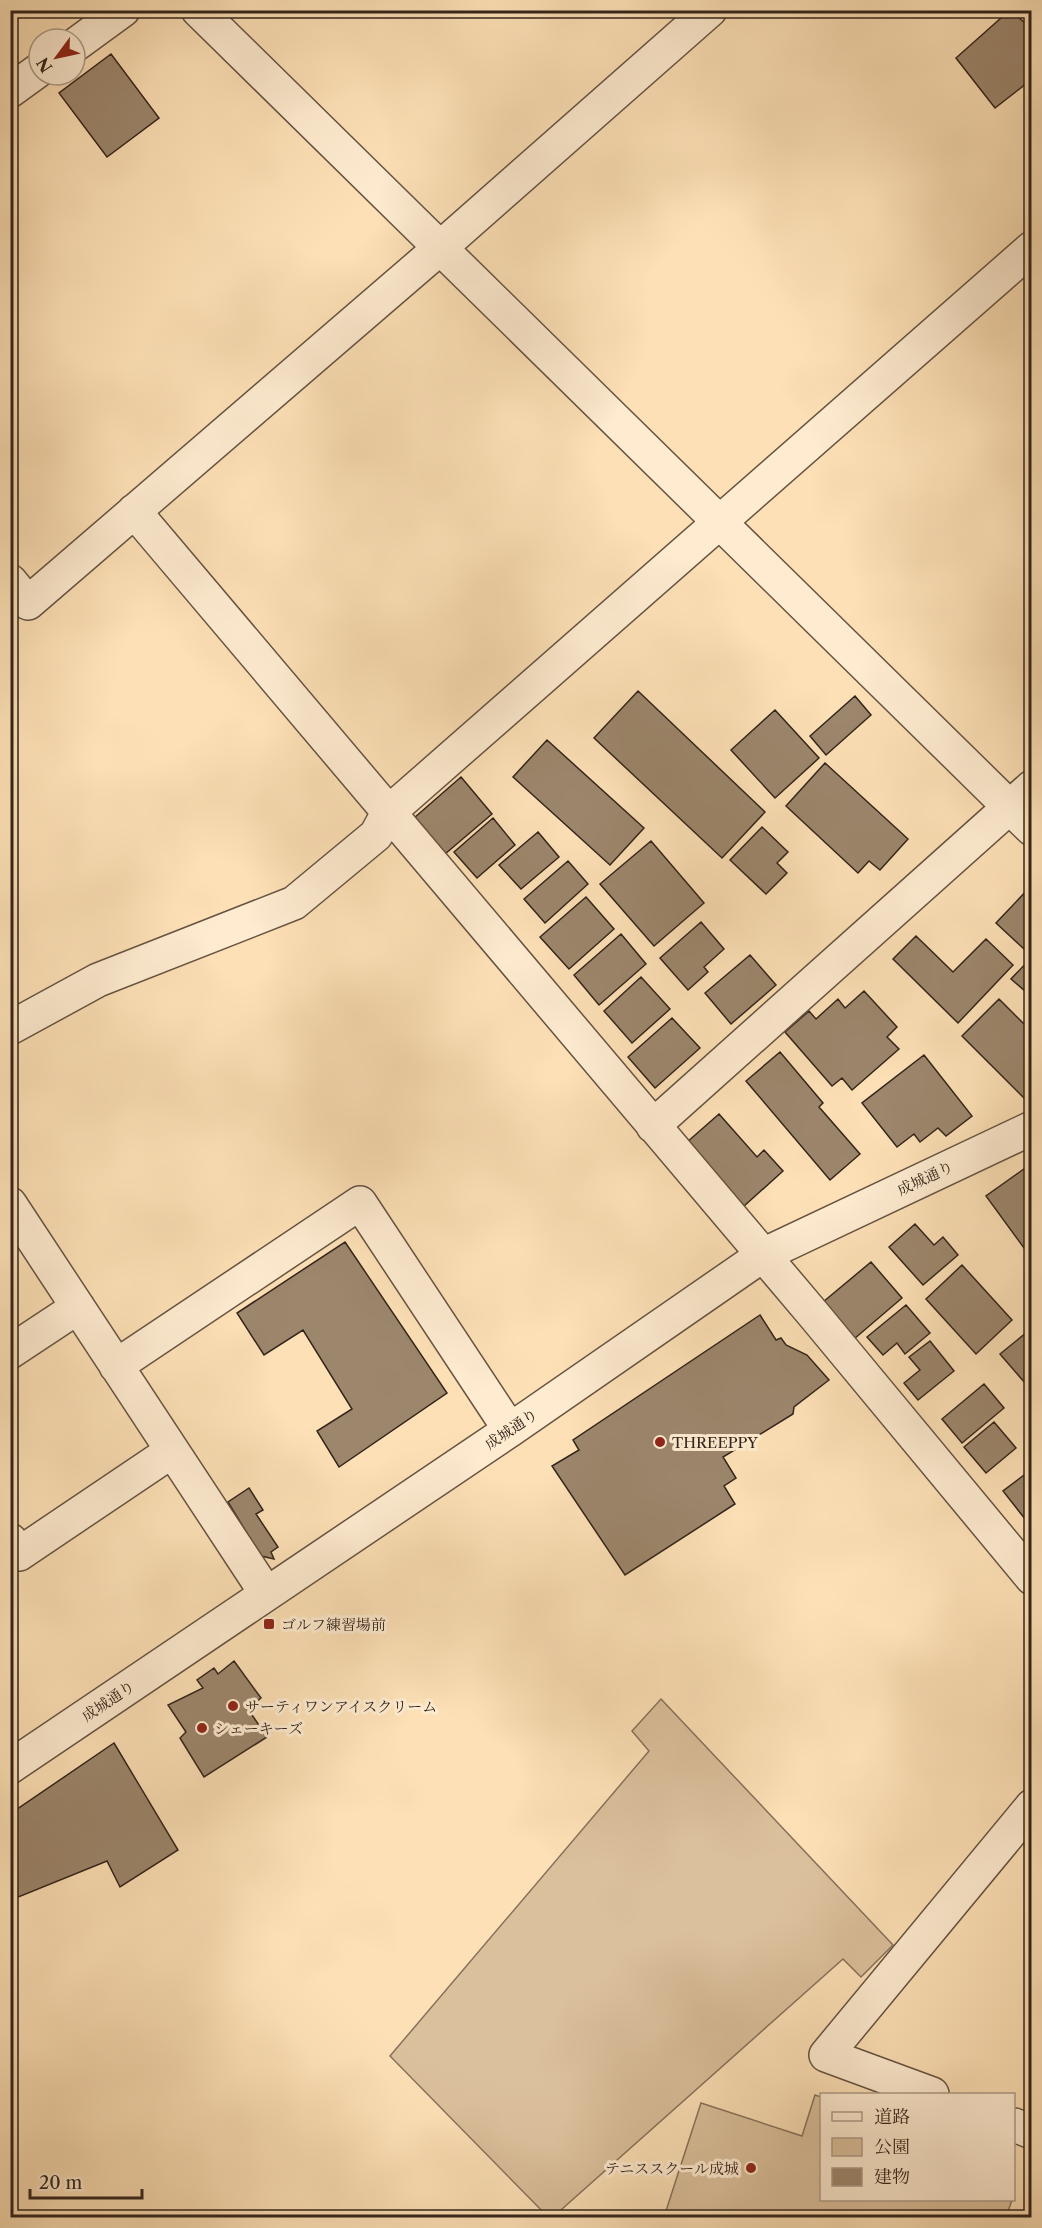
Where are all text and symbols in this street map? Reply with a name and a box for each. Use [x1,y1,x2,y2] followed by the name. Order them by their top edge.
[27,27,87,87] north arrow
[32,54,57,76] text: N
[894,1157,956,1199] street label: 成城通り
[481,1404,541,1454] street label: 成城通り
[672,1433,758,1452] place label: THREEPPY
[653,1435,667,1449] marker: THREEPPY
[281,1615,386,1634] place label: ゴルフ練習場前
[262,1617,276,1631] marker: ゴルフ練習場前
[78,1676,138,1726] street label: 成城通り
[245,1697,437,1716] place label: サーティワンアイスクリーム
[226,1699,240,1713] marker: サーティワンアイスクリーム
[214,1719,303,1738] place label: シェーキーズ
[195,1721,209,1735] marker: シェーキーズ
[820,2093,1015,2201] legend
[874,2106,910,2128] text: 道路
[874,2136,910,2158] text: 公園
[605,2159,739,2178] place label: テニススクール成城
[744,2161,758,2175] marker: テニススクール成城
[30,2162,142,2200] scale bar
[874,2166,910,2188] text: 建物
[39,2172,83,2194] text: 20 m

